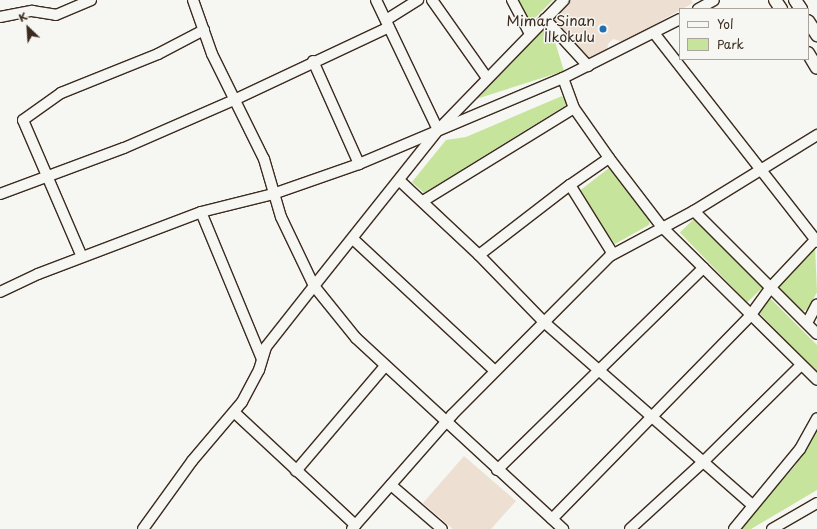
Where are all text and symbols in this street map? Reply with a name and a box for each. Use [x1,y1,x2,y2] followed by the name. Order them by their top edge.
[15,7,30,26] text: K
[8,8,48,48] north arrow
[679,8,809,60] legend
[507,13,595,46] place label: Mimar Sinan İlkokulu
[717,15,733,33] text: Yol
[598,24,608,34] marker: Mimar Sinan İlkokulu
[717,35,744,53] text: Park

